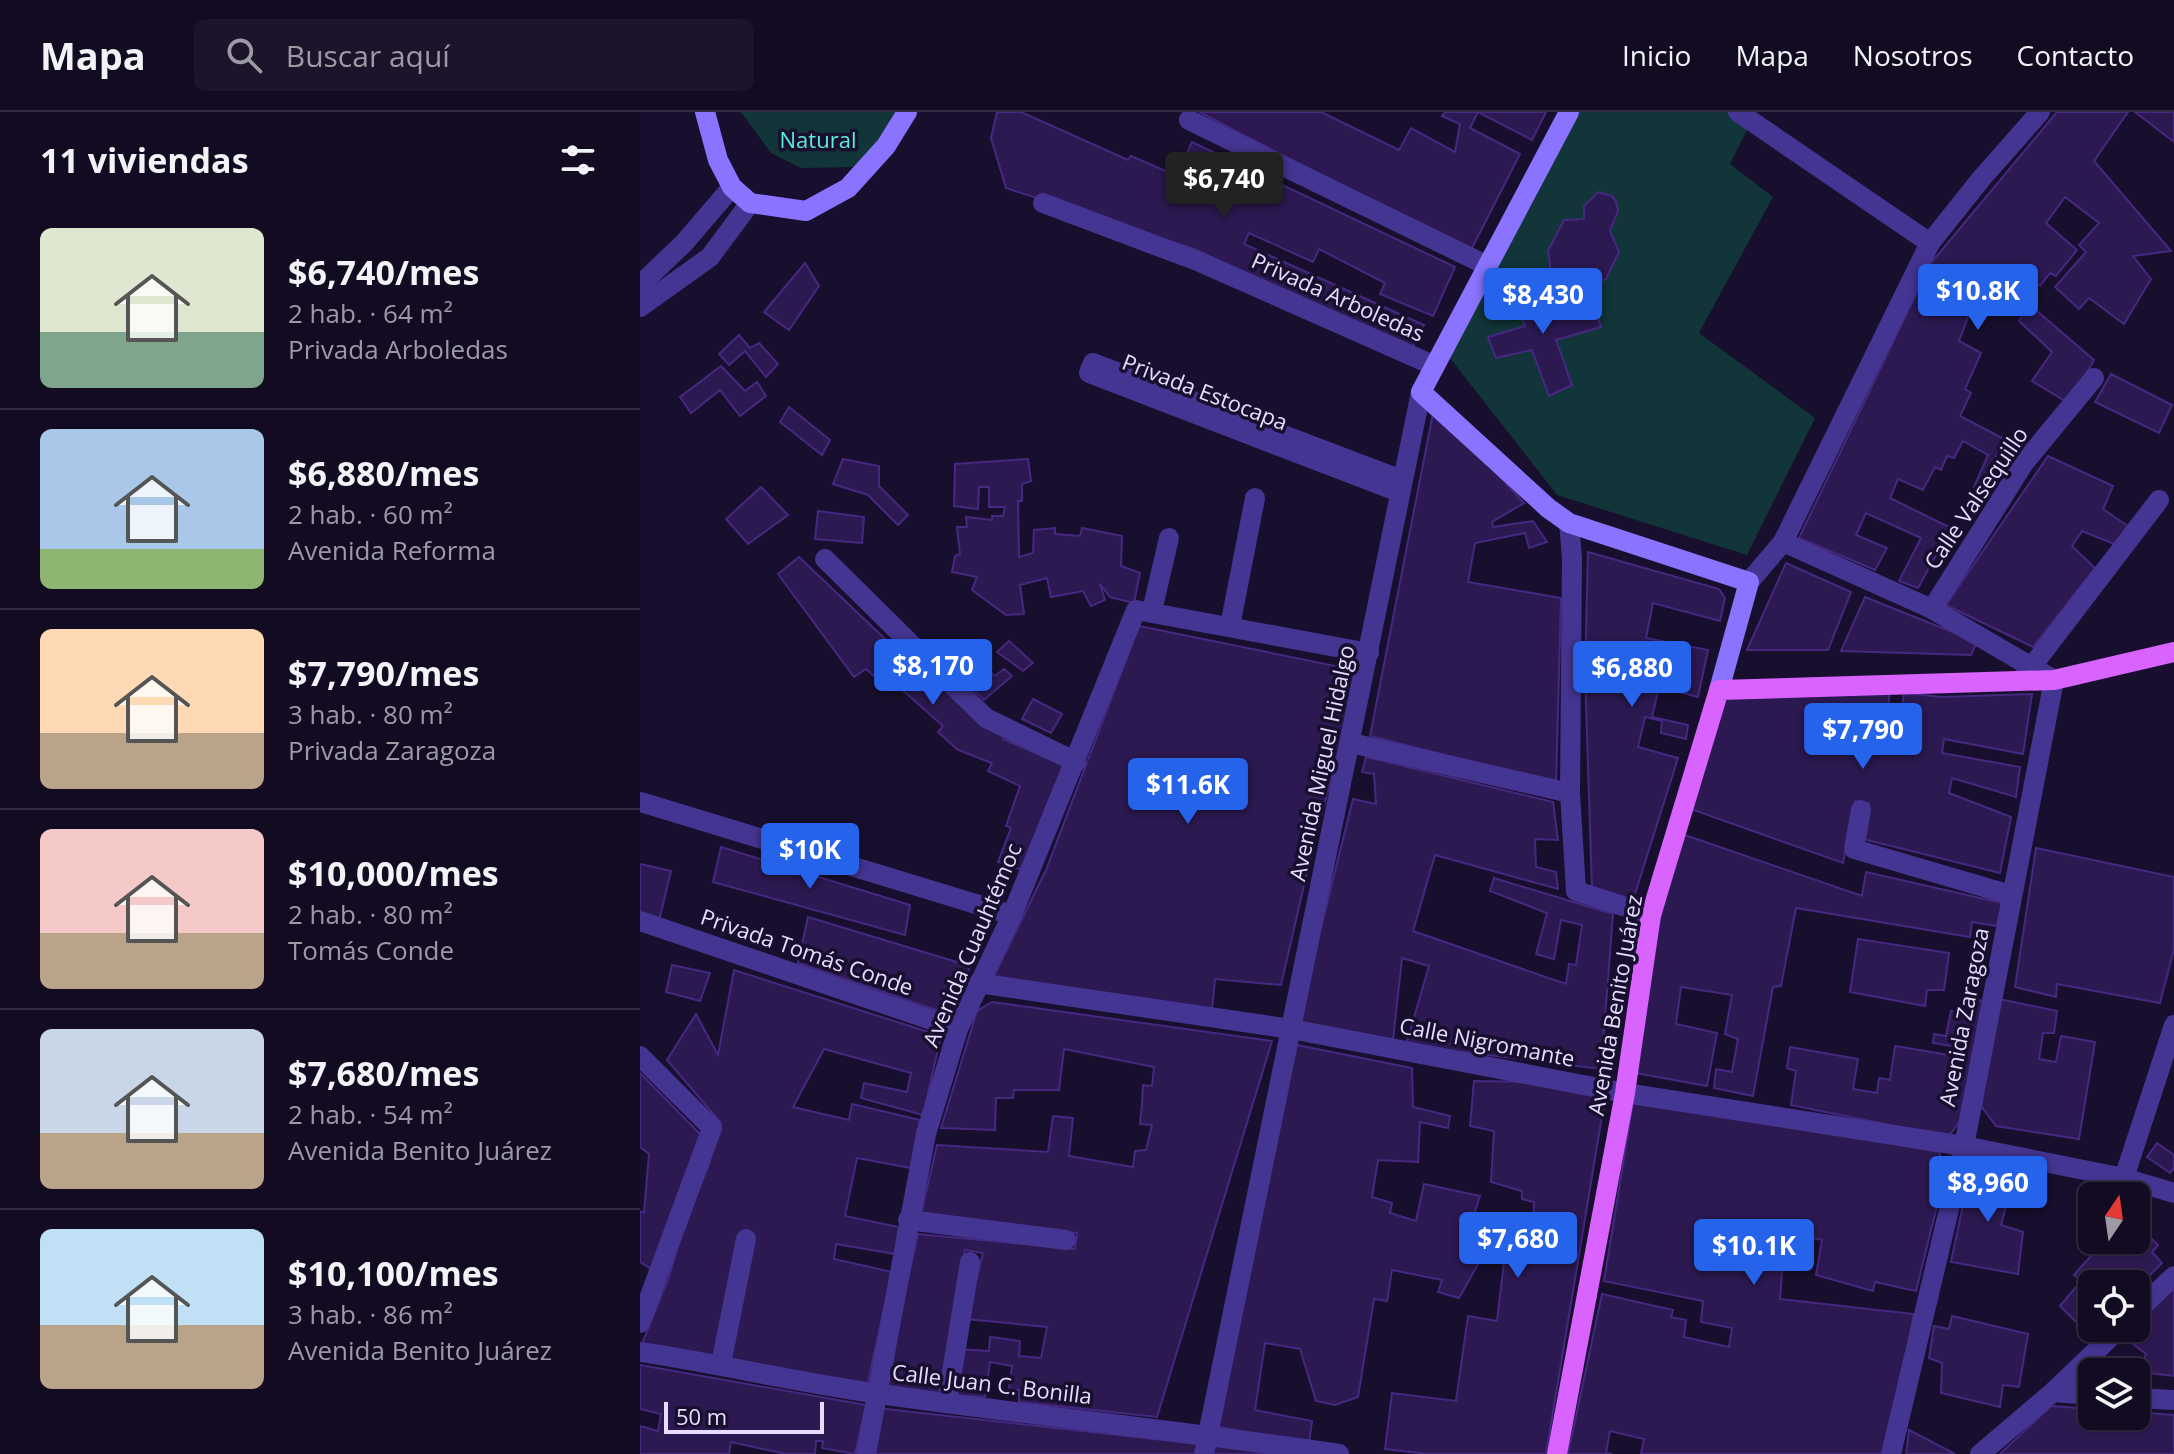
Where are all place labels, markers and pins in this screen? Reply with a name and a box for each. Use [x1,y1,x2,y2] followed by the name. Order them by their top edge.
[1159,152,1289,220] pin: $6,740
[1913,264,2043,332] pin: $10.8K
[1478,268,1608,336] pin: $8,430
[868,639,998,707] pin: $8,170
[1567,641,1697,709] pin: $6,880
[1798,703,1928,771] pin: $7,790
[1123,758,1253,826] pin: $11.6K
[763,823,857,891] pin: $10K
[1923,1156,2053,1224] pin: $8,960
[1453,1212,1583,1280] pin: $7,680
[1689,1219,1819,1287] pin: $10.1K

